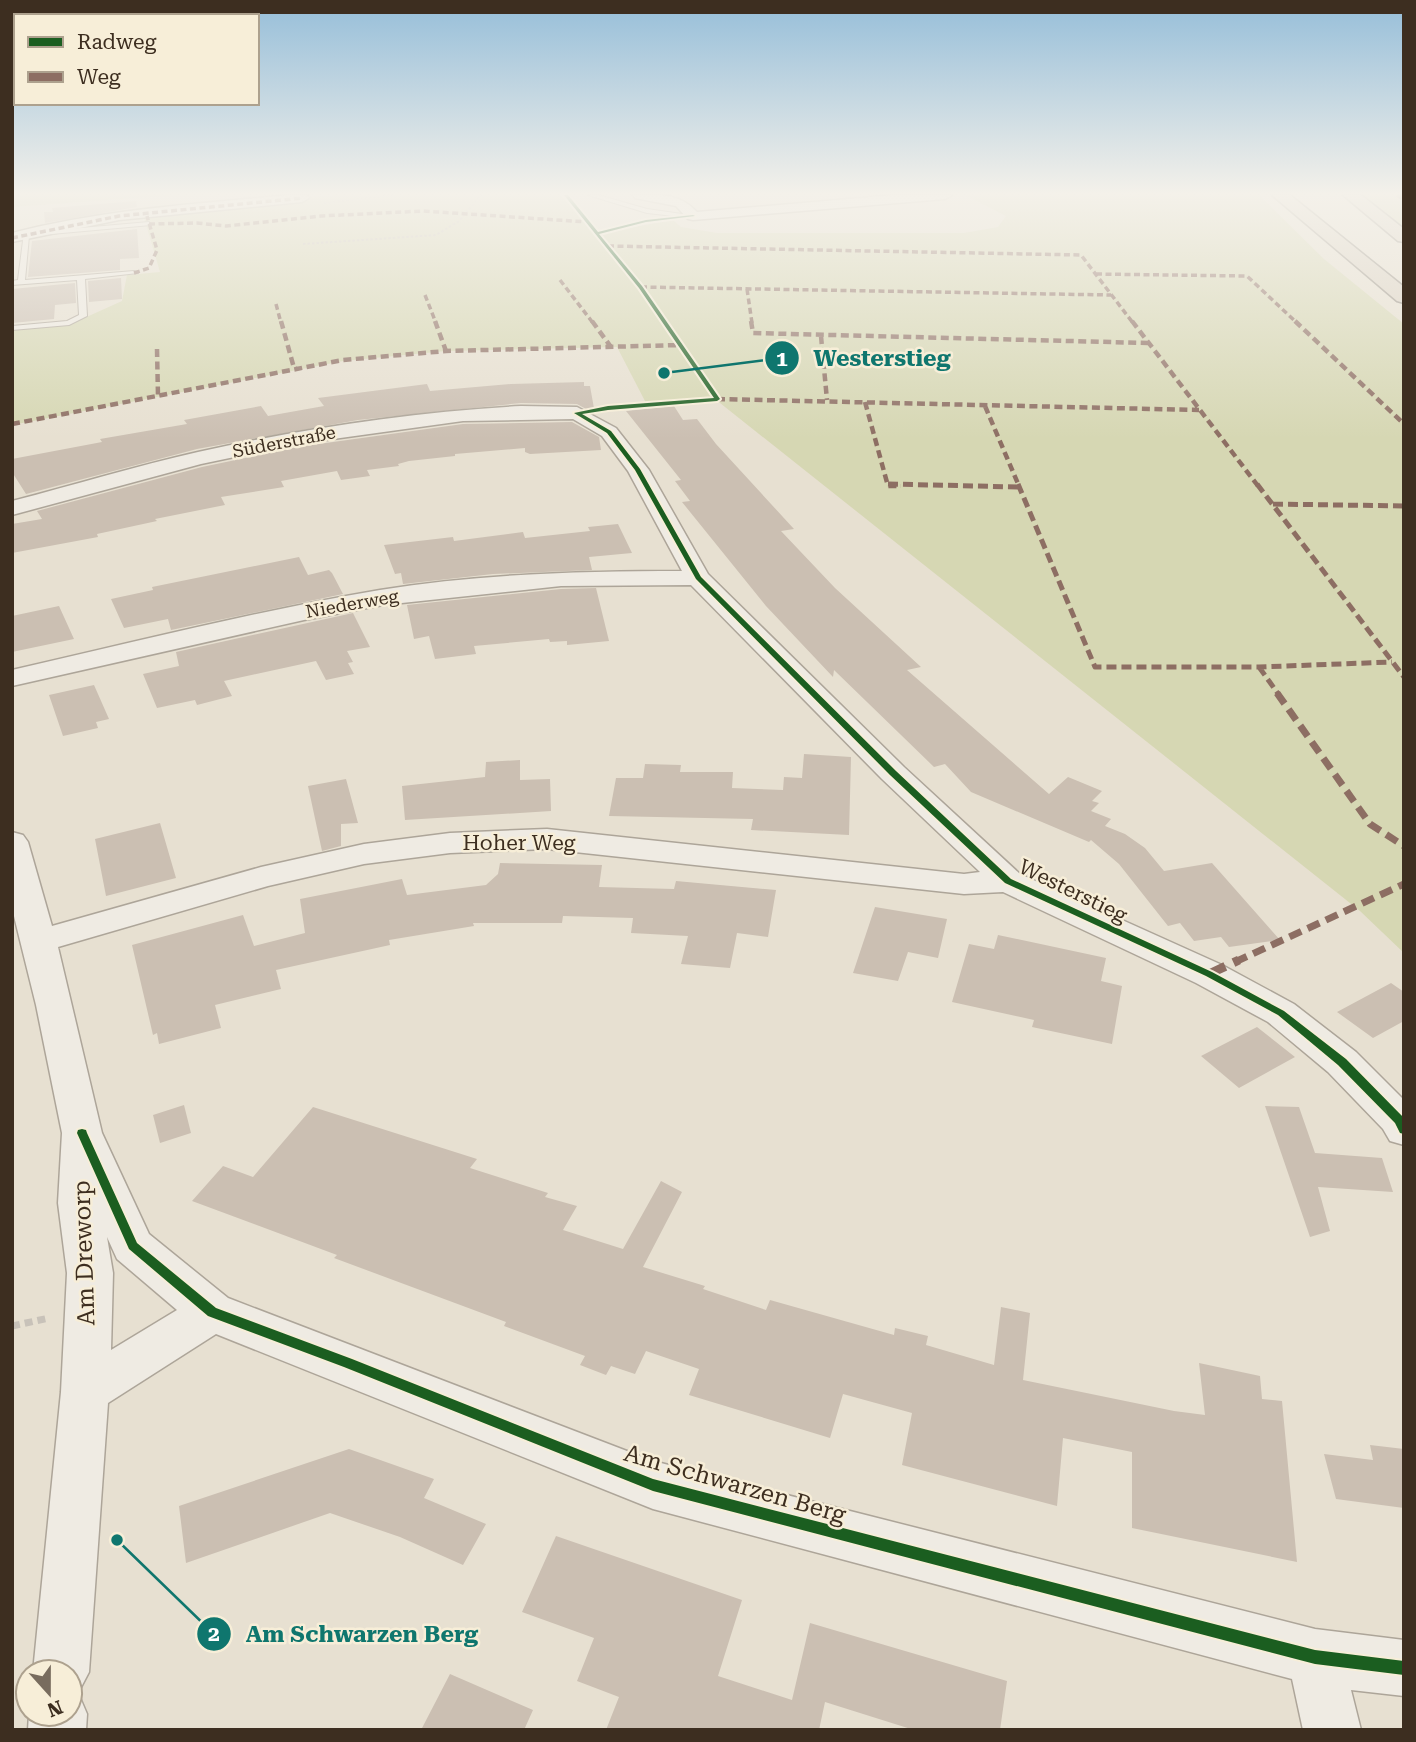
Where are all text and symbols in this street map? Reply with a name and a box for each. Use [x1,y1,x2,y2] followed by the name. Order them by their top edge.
[14,14,259,105] legend
[77,30,156,54] text: Radweg
[77,65,121,89] text: Weg
[764,336,964,380] callout: Westerstieg
[813,345,951,372] text: Westerstieg
[776,347,788,371] text: 1
[231,421,337,462] street label: Süderstraße
[304,585,401,622] street label: Niederweg
[462,831,576,855] street label: Hoher Weg
[1015,854,1131,928] street label: Westerstieg
[67,1180,101,1326] street label: Am Dreworp
[621,1439,850,1529] street label: Am Schwarzen Berg
[196,1612,492,1656] callout: Am Schwarzen Berg
[246,1621,479,1648] text: Am Schwarzen Berg
[208,1622,220,1646] text: 2
[14,1658,84,1728] north arrow
[44,1695,66,1722] text: N

